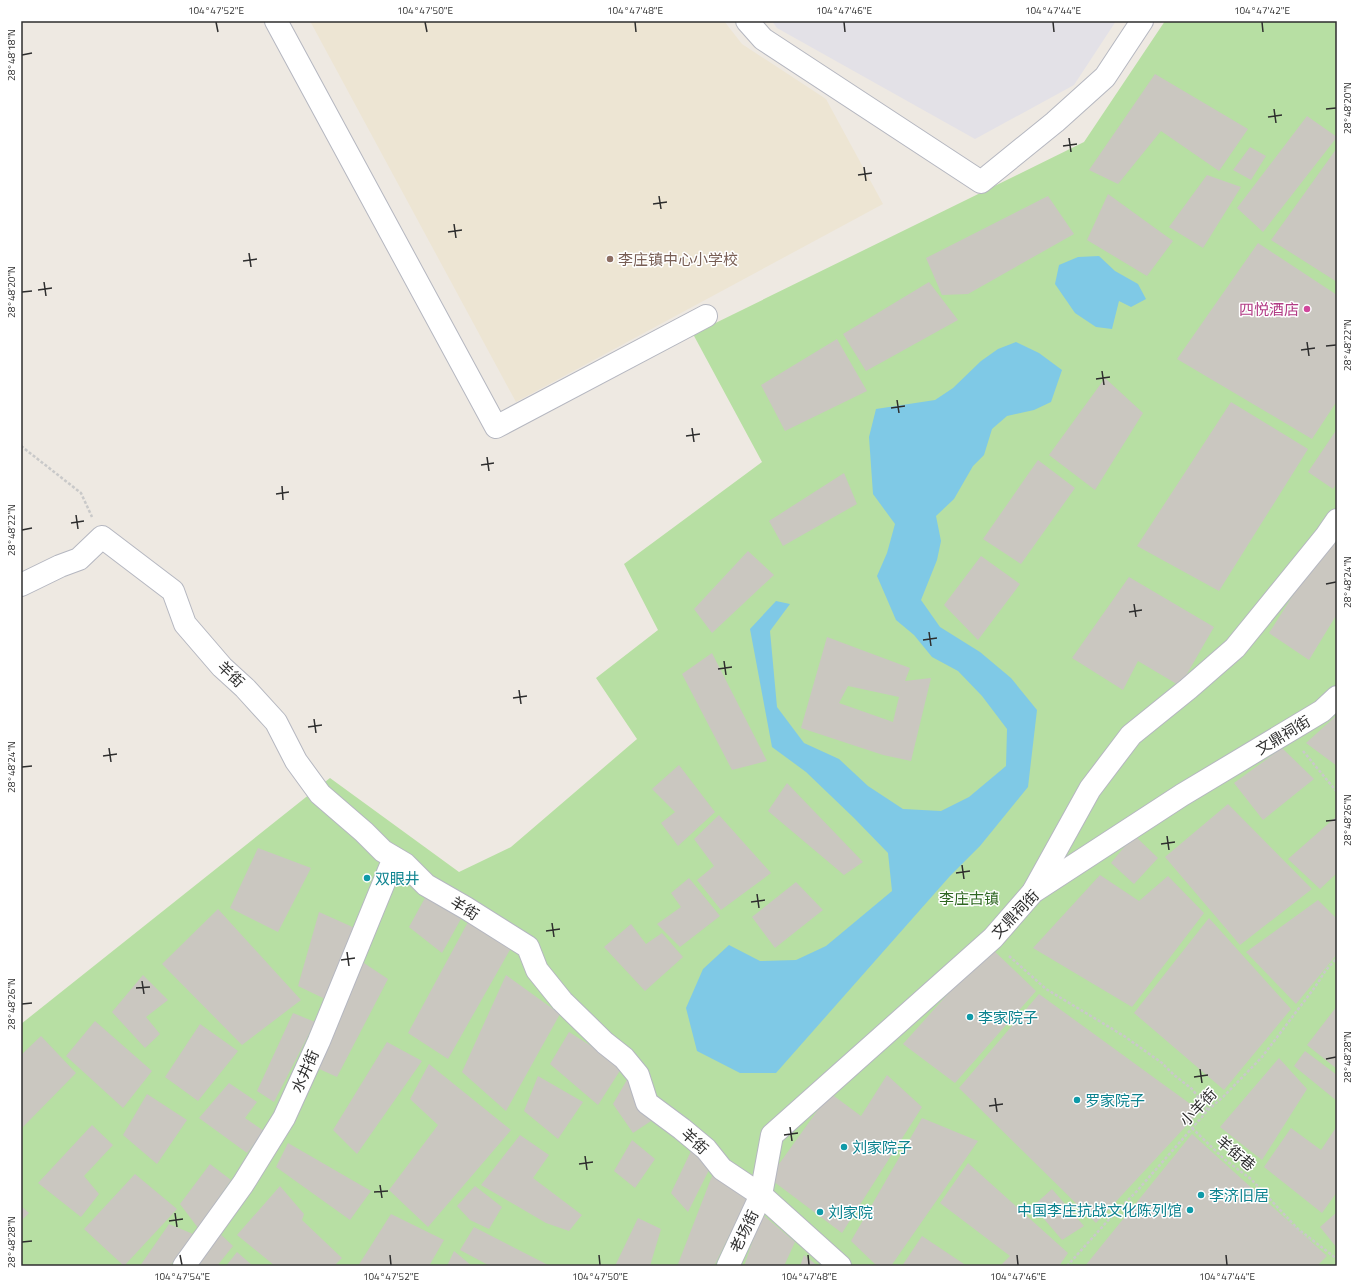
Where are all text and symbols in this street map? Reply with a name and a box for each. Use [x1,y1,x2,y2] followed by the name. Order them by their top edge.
[188,3,245,18] text: 104°47'52"E
[397,3,454,18] text: 104°47'50"E
[607,3,664,18] text: 104°47'48"E
[816,3,873,18] text: 104°47'46"E
[1025,3,1082,18] text: 104°47'44"E
[1234,3,1291,18] text: 104°47'42"E
[4,29,19,81] text: 28°48'18"N
[1340,82,1355,134] text: 28°48'20"N
[618,248,738,271] place label: 李庄镇中心小学校
[605,254,615,264] marker: 李庄镇中心小学校
[4,266,19,318] text: 28°48'20"N
[1239,298,1299,321] place label: 四悦酒店
[1302,304,1312,314] marker: 四悦酒店
[1340,319,1355,371] text: 28°48'22"N
[4,504,19,556] text: 28°48'22"N
[1340,556,1355,608] text: 28°48'24"N
[212,655,250,693] street label: 羊街
[1251,710,1315,760] street label: 文鼎祠街
[4,741,19,793] text: 28°48'24"N
[1340,794,1355,846] text: 28°48'26"N
[375,867,420,890] place label: 双眼井
[362,873,372,883] marker: 双眼井
[986,884,1044,944] street label: 文鼎祠街
[939,887,999,910] park label: 李庄古镇
[446,890,484,926] street label: 羊街
[4,978,19,1030] text: 28°48'26"N
[978,1006,1038,1029] place label: 李家院子
[965,1012,975,1022] marker: 李家院子
[1340,1031,1355,1083] text: 28°48'28"N
[285,1046,325,1096] street label: 水井街
[1174,1083,1222,1131] street label: 小羊街
[1085,1089,1145,1112] place label: 罗家院子
[1072,1095,1082,1105] marker: 罗家院子
[676,1122,714,1160] street label: 羊街
[1211,1130,1261,1176] street label: 羊街巷
[852,1136,912,1159] place label: 刘家院子
[839,1142,849,1152] marker: 刘家院子
[1209,1184,1269,1207] place label: 李济旧居
[1196,1190,1206,1200] marker: 李济旧居
[1017,1199,1182,1222] place label: 中国李庄抗战文化陈列馆
[828,1201,873,1224] place label: 刘家院
[1185,1205,1195,1215] marker: 中国李庄抗战文化陈列馆
[724,1206,764,1256] street label: 老场街
[815,1207,825,1217] marker: 刘家院
[4,1216,19,1268] text: 28°48'28"N
[154,1269,211,1284] text: 104°47'54"E
[363,1269,420,1284] text: 104°47'52"E
[572,1269,629,1284] text: 104°47'50"E
[781,1269,838,1284] text: 104°47'48"E
[990,1269,1047,1284] text: 104°47'46"E
[1199,1269,1256,1284] text: 104°47'44"E

